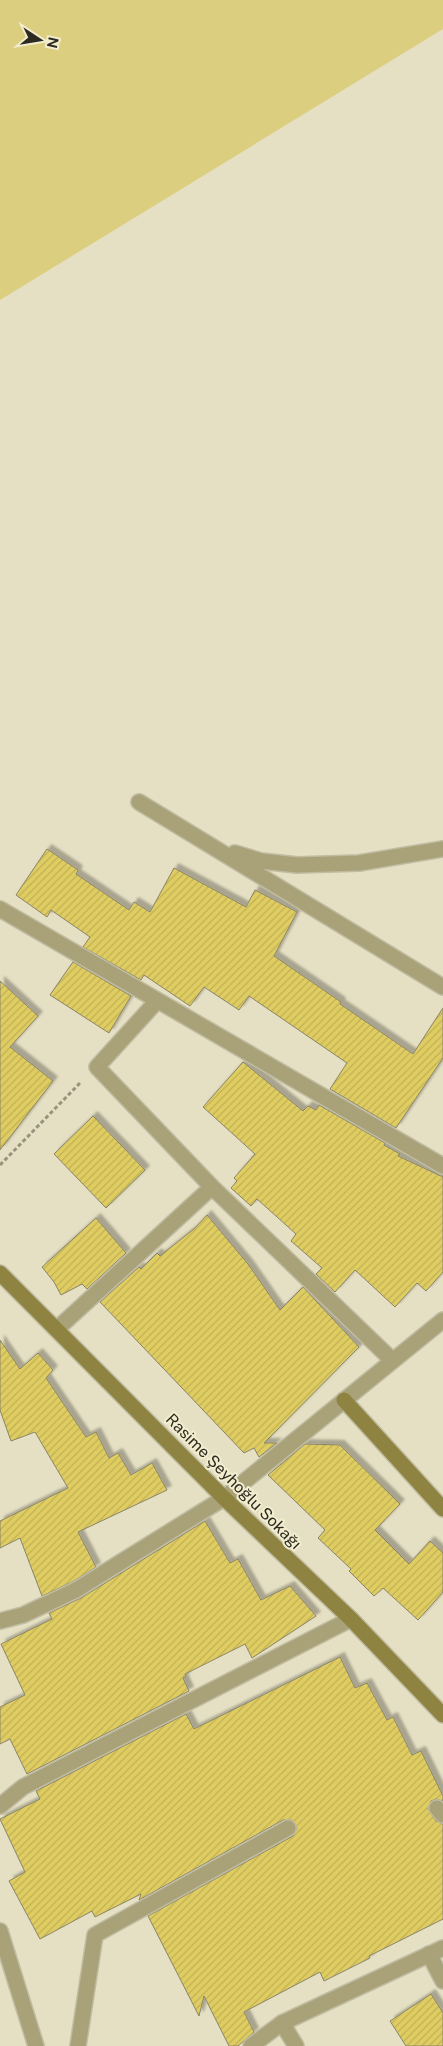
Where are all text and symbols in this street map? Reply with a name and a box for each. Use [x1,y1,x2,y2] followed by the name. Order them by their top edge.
[15,15,65,65] north arrow
[44,36,62,50] text: N
[162,1410,305,1553] street label: Rasime Şeyhoğlu Sokağı

